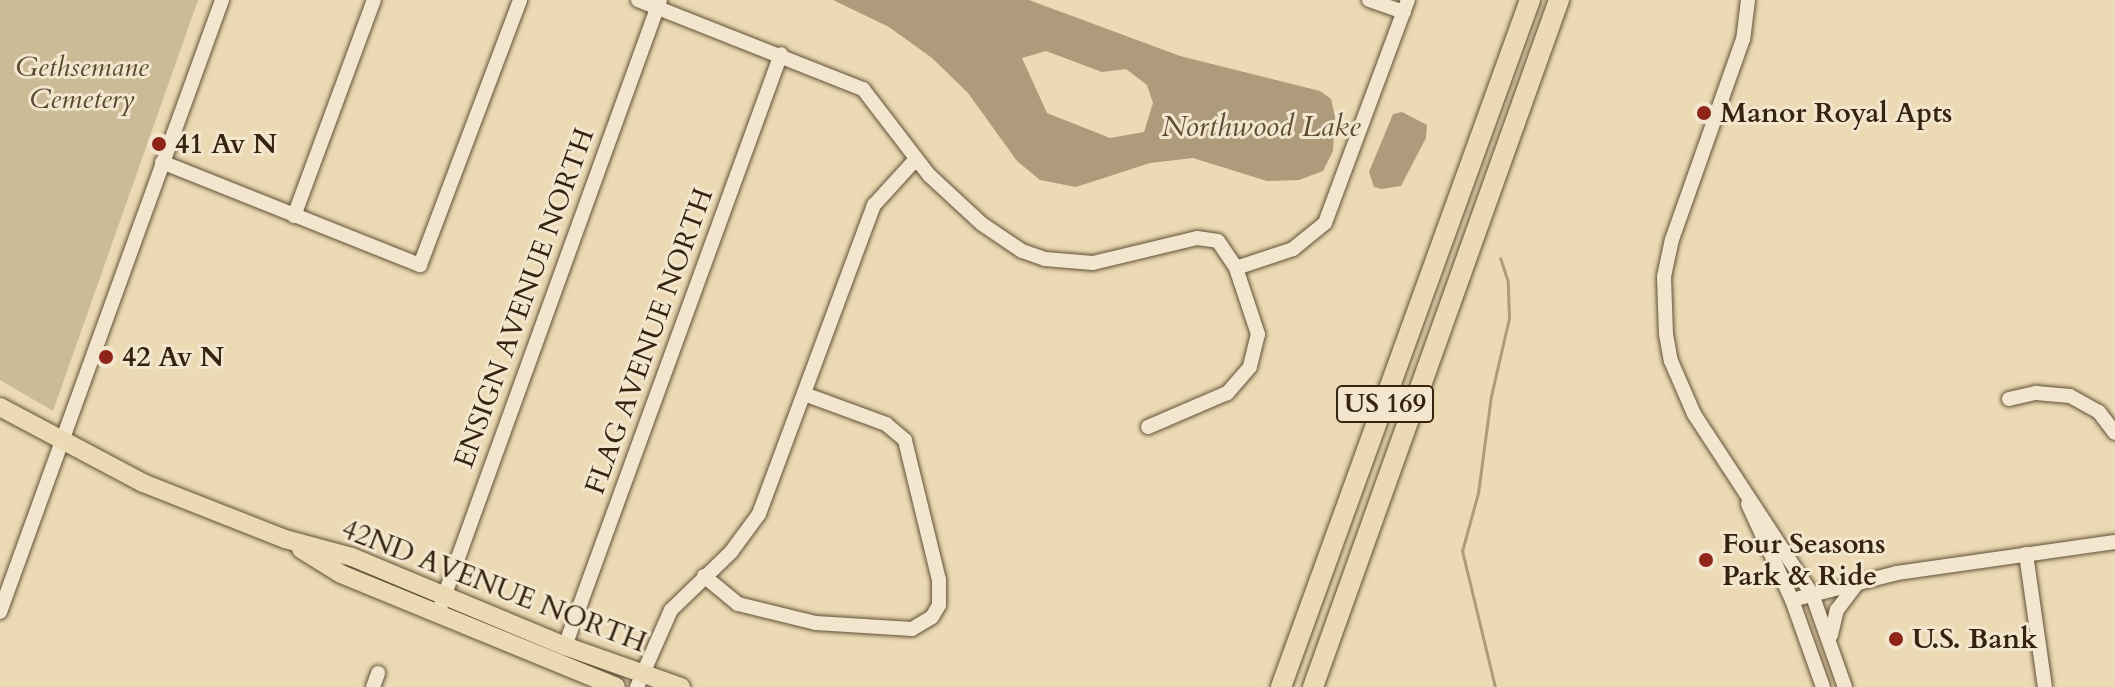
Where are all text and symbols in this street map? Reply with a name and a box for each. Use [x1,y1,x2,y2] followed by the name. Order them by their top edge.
[16,50,148,116] park label: Gethsemane Cemetery
[1720,96,1952,130] place label: Manor Royal Apts
[1695,104,1713,122] marker: Manor Royal Apts
[1161,109,1361,145] water label: Northwood Lake
[447,124,601,472] street label: ENSIGN AVENUE NORTH
[175,127,277,161] place label: 41 Av N
[150,135,168,153] marker: 41 Av N
[578,183,720,499] street label: FLAG AVENUE NORTH
[122,340,224,374] place label: 42 Av N
[97,348,115,366] marker: 42 Av N
[1335,382,1435,426] road number: US 169
[337,512,651,660] street label: 42ND AVENUE NORTH
[1722,527,1886,593] place label: Four Seasons Park & Ride
[1697,551,1715,569] marker: Four Seasons Park & Ride
[1912,622,2038,656] place label: U.S. Bank
[1887,630,1905,648] marker: U.S. Bank

